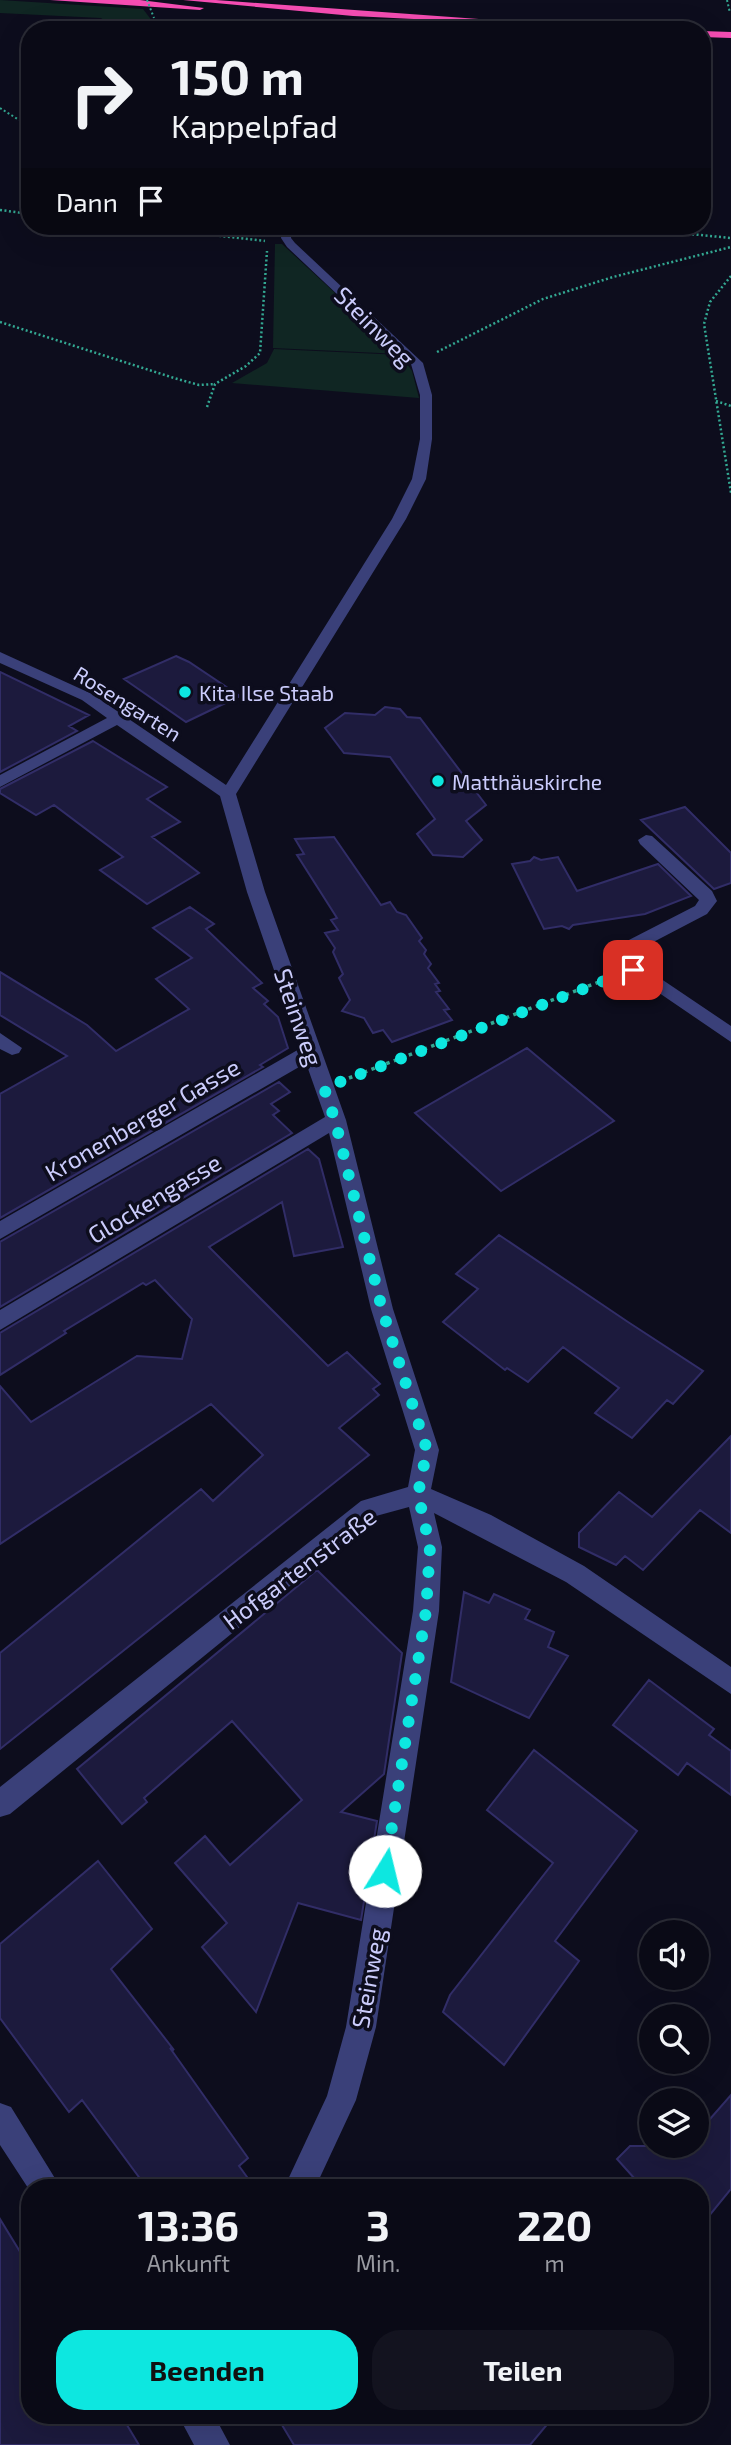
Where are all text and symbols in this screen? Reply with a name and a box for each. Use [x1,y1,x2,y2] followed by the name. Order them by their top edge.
[171,46,304,105] text: 150 m
[56,49,147,140] icon: right
[171,106,338,144] text: Kappelpfad
[132,182,170,220] icon: arrive
[56,186,118,217] text: Dann
[329,280,421,372] street label: Steinweg
[70,660,186,746] street label: Rosengarten
[199,680,334,705] place label: Kita Ilse Staab
[177,684,193,700] marker: Kita Ilse Staab
[452,769,602,794] place label: Matthäuskirche
[430,773,446,789] marker: Matthäuskirche
[603,940,663,1000] pin
[614,951,652,989] icon: arrive
[269,964,329,1070] street label: Steinweg
[39,1051,245,1187] street label: Kronenberger Gasse
[82,1147,226,1249] street label: Glockengasse
[217,1501,381,1635] street label: Hofgartenstraße
[348,1834,422,1908] position arrow
[639,1920,709,2158] map controls
[639,1920,709,1990] button: sound
[345,1926,391,2030] street label: Steinweg
[639,2004,709,2074] button: search
[639,2088,709,2158] button: layers
[138,2199,239,2249] text: 13:36
[366,2199,390,2249] text: 3
[517,2199,592,2249] text: 220
[147,2249,230,2277] text: Ankunft
[356,2249,400,2277] text: Min.
[545,2249,565,2277] text: m
[56,2330,358,2410] button: Beenden
[372,2330,674,2410] button: Teilen

